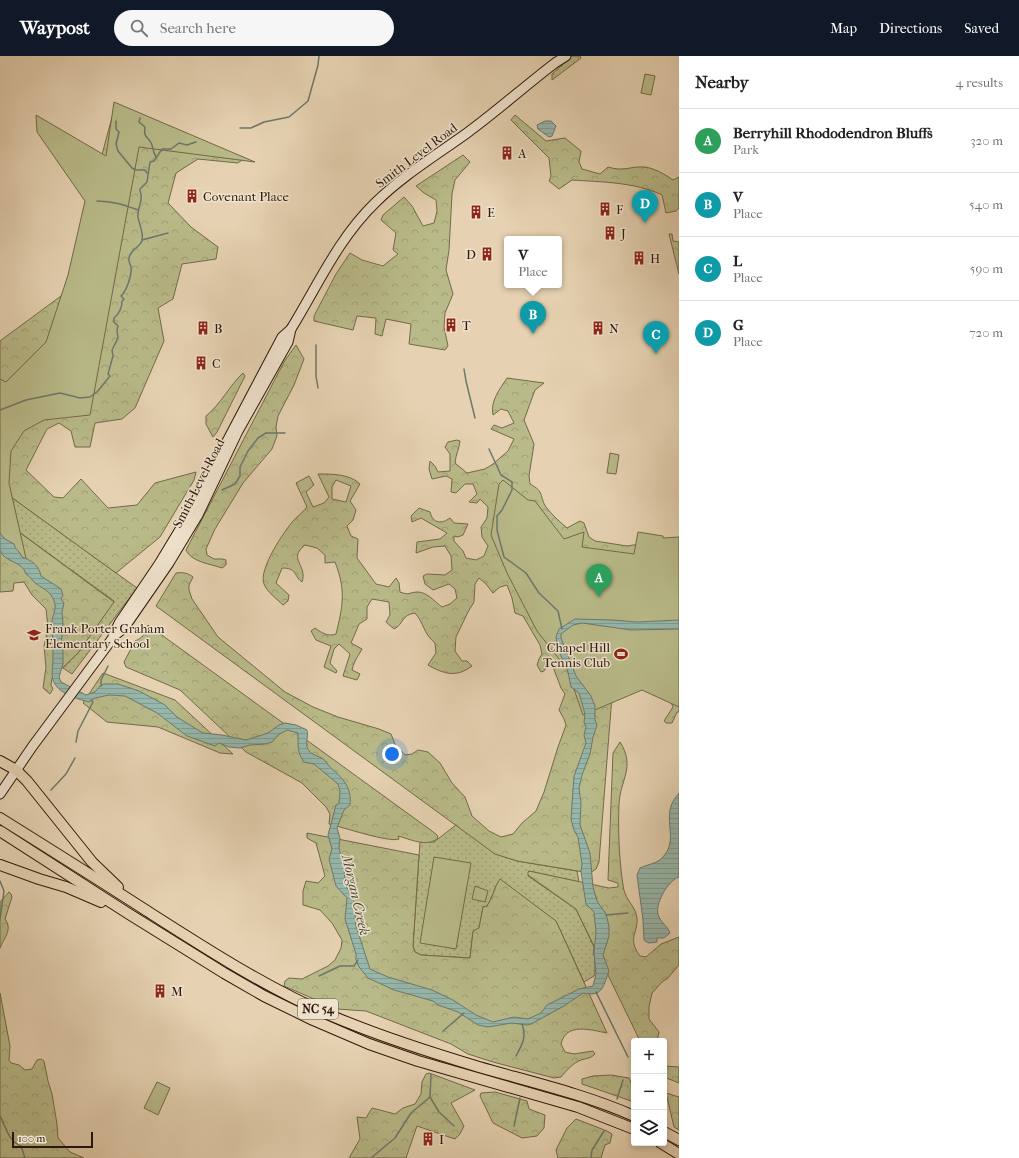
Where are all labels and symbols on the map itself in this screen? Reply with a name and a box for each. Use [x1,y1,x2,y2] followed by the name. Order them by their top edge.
[373,119,461,191] street label: Smith Level Road
[499,145,515,161] building icon: A
[517,146,527,161] place label: A
[184,188,200,204] building icon: Covenant Place
[203,189,289,204] place label: Covenant Place
[632,190,658,223] pin: D
[597,201,613,217] building icon: F
[616,202,623,217] place label: F
[468,204,484,220] building icon: E
[487,205,495,220] place label: E
[602,225,618,241] building icon: J
[620,226,626,241] place label: J
[479,246,495,262] building icon: D
[466,247,476,262] place label: D
[631,250,647,266] building icon: H
[650,251,660,266] place label: H
[520,301,546,334] pin: B
[443,317,459,333] building icon: T
[462,318,471,333] place label: T
[195,320,211,336] building icon: B
[590,320,606,336] building icon: N
[214,321,222,336] place label: B
[609,321,619,336] place label: N
[643,321,669,354] pin: C
[193,355,209,371] building icon: C
[212,356,221,371] place label: C
[169,435,228,530] street label: Smith Level Road
[586,564,612,597] pin: A
[45,621,165,651] place label: Frank Porter Graham Elementary School
[26,627,42,643] school or university icon: Frank Porter Graham Elementary School
[543,640,610,670] place label: Chapel Hill Tennis Club
[613,646,629,662] sports icon: Chapel Hill Tennis Club
[382,744,402,764] your location
[338,852,373,937] water label: Morgan Creek
[152,983,168,999] building icon: M
[171,984,183,999] place label: M
[298,999,338,1019] road number: NC 54
[12,1130,93,1149] scale bar
[420,1131,436,1147] building icon: I
[439,1132,444,1147] place label: I

